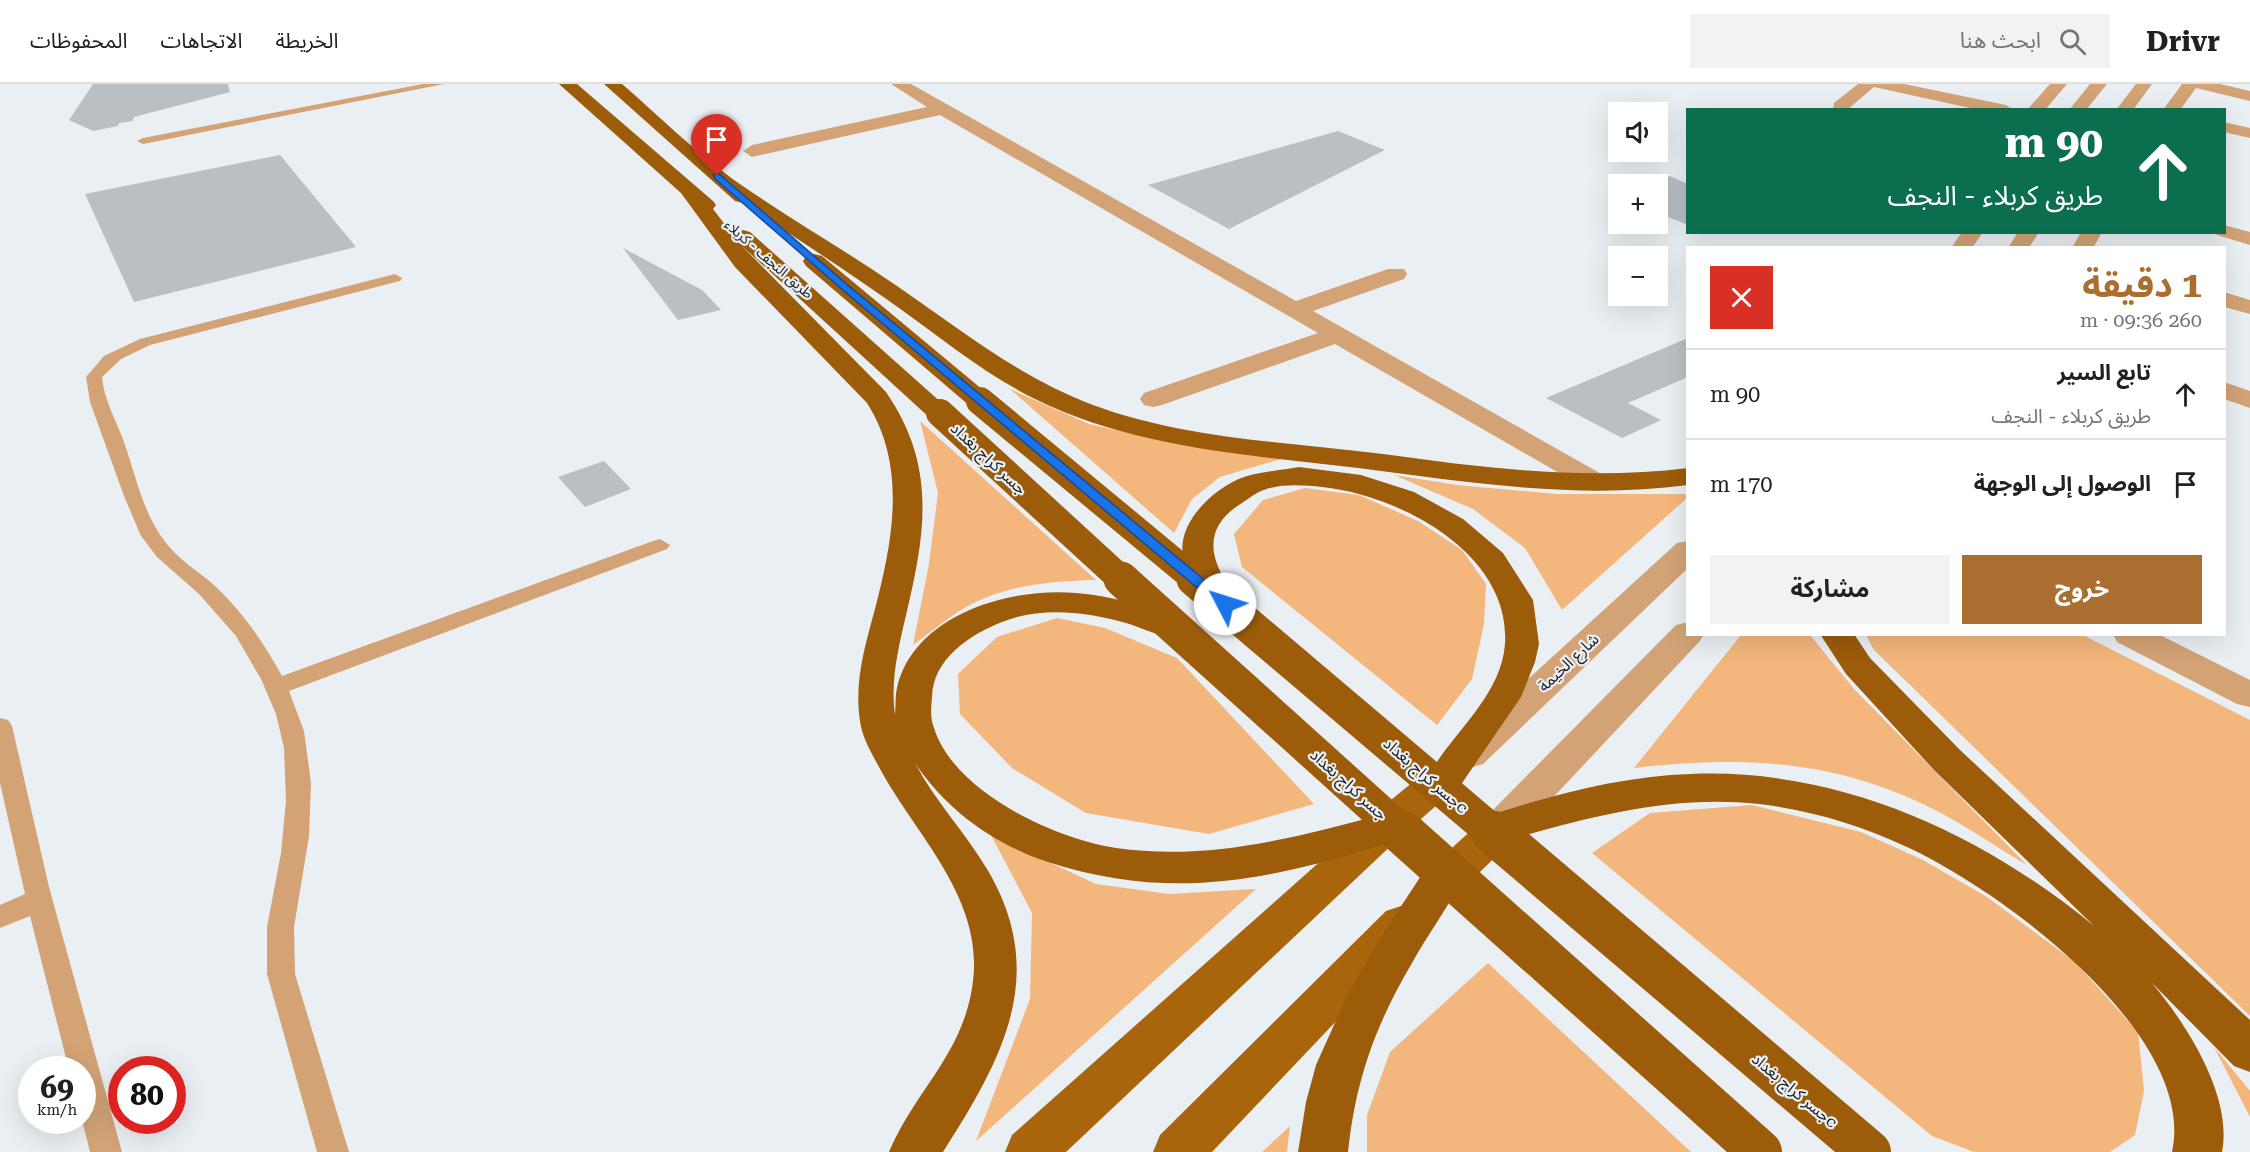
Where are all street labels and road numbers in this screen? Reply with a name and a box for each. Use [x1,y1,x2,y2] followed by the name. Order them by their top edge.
[720,216,816,303] street label: طريق النجف - کربلاء
[945,418,1030,500] street label: جسر كراج بغداد
[1534,629,1605,698] street label: شارع الخيمة
[1378,734,1472,819] street label: جسر كراج بغدادc
[1304,745,1391,826] street label: جسر كراج بغداد
[1746,1049,1841,1134] street label: جسر كراج بغدادc

